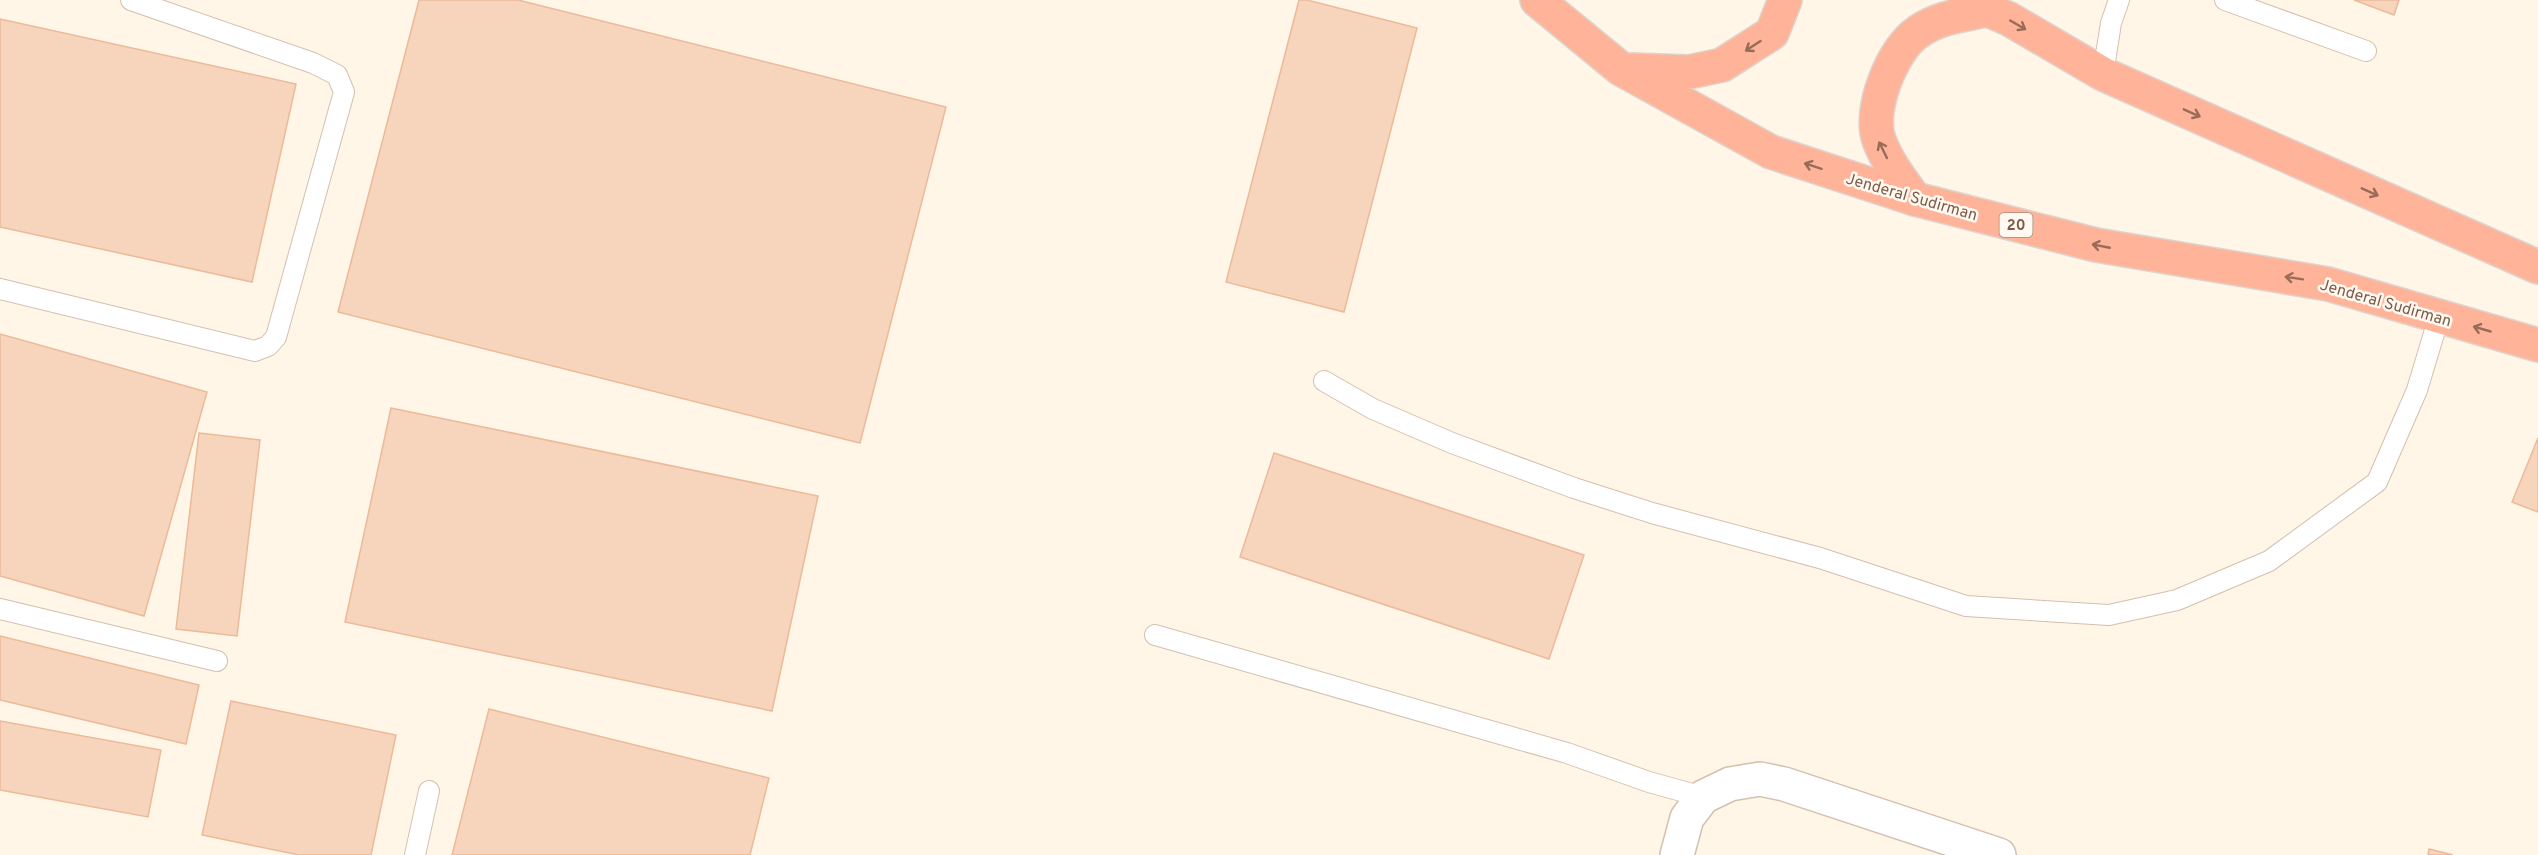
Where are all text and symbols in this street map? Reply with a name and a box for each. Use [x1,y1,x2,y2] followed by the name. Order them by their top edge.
[2010,19,2027,31] one-way arrow
[1745,40,1762,52] one-way arrow
[2182,108,2200,119] one-way arrow
[1877,141,1889,159] one-way arrow
[1804,159,1823,170] one-way arrow
[1843,170,1979,226] street label: Jenderal Sudirman
[2361,187,2379,198] one-way arrow
[2000,213,2032,237] road number: 20
[2092,240,2112,251] one-way arrow
[2284,273,2304,284] one-way arrow
[2317,276,2453,332] street label: Jenderal Sudirman
[2473,323,2492,334] one-way arrow

